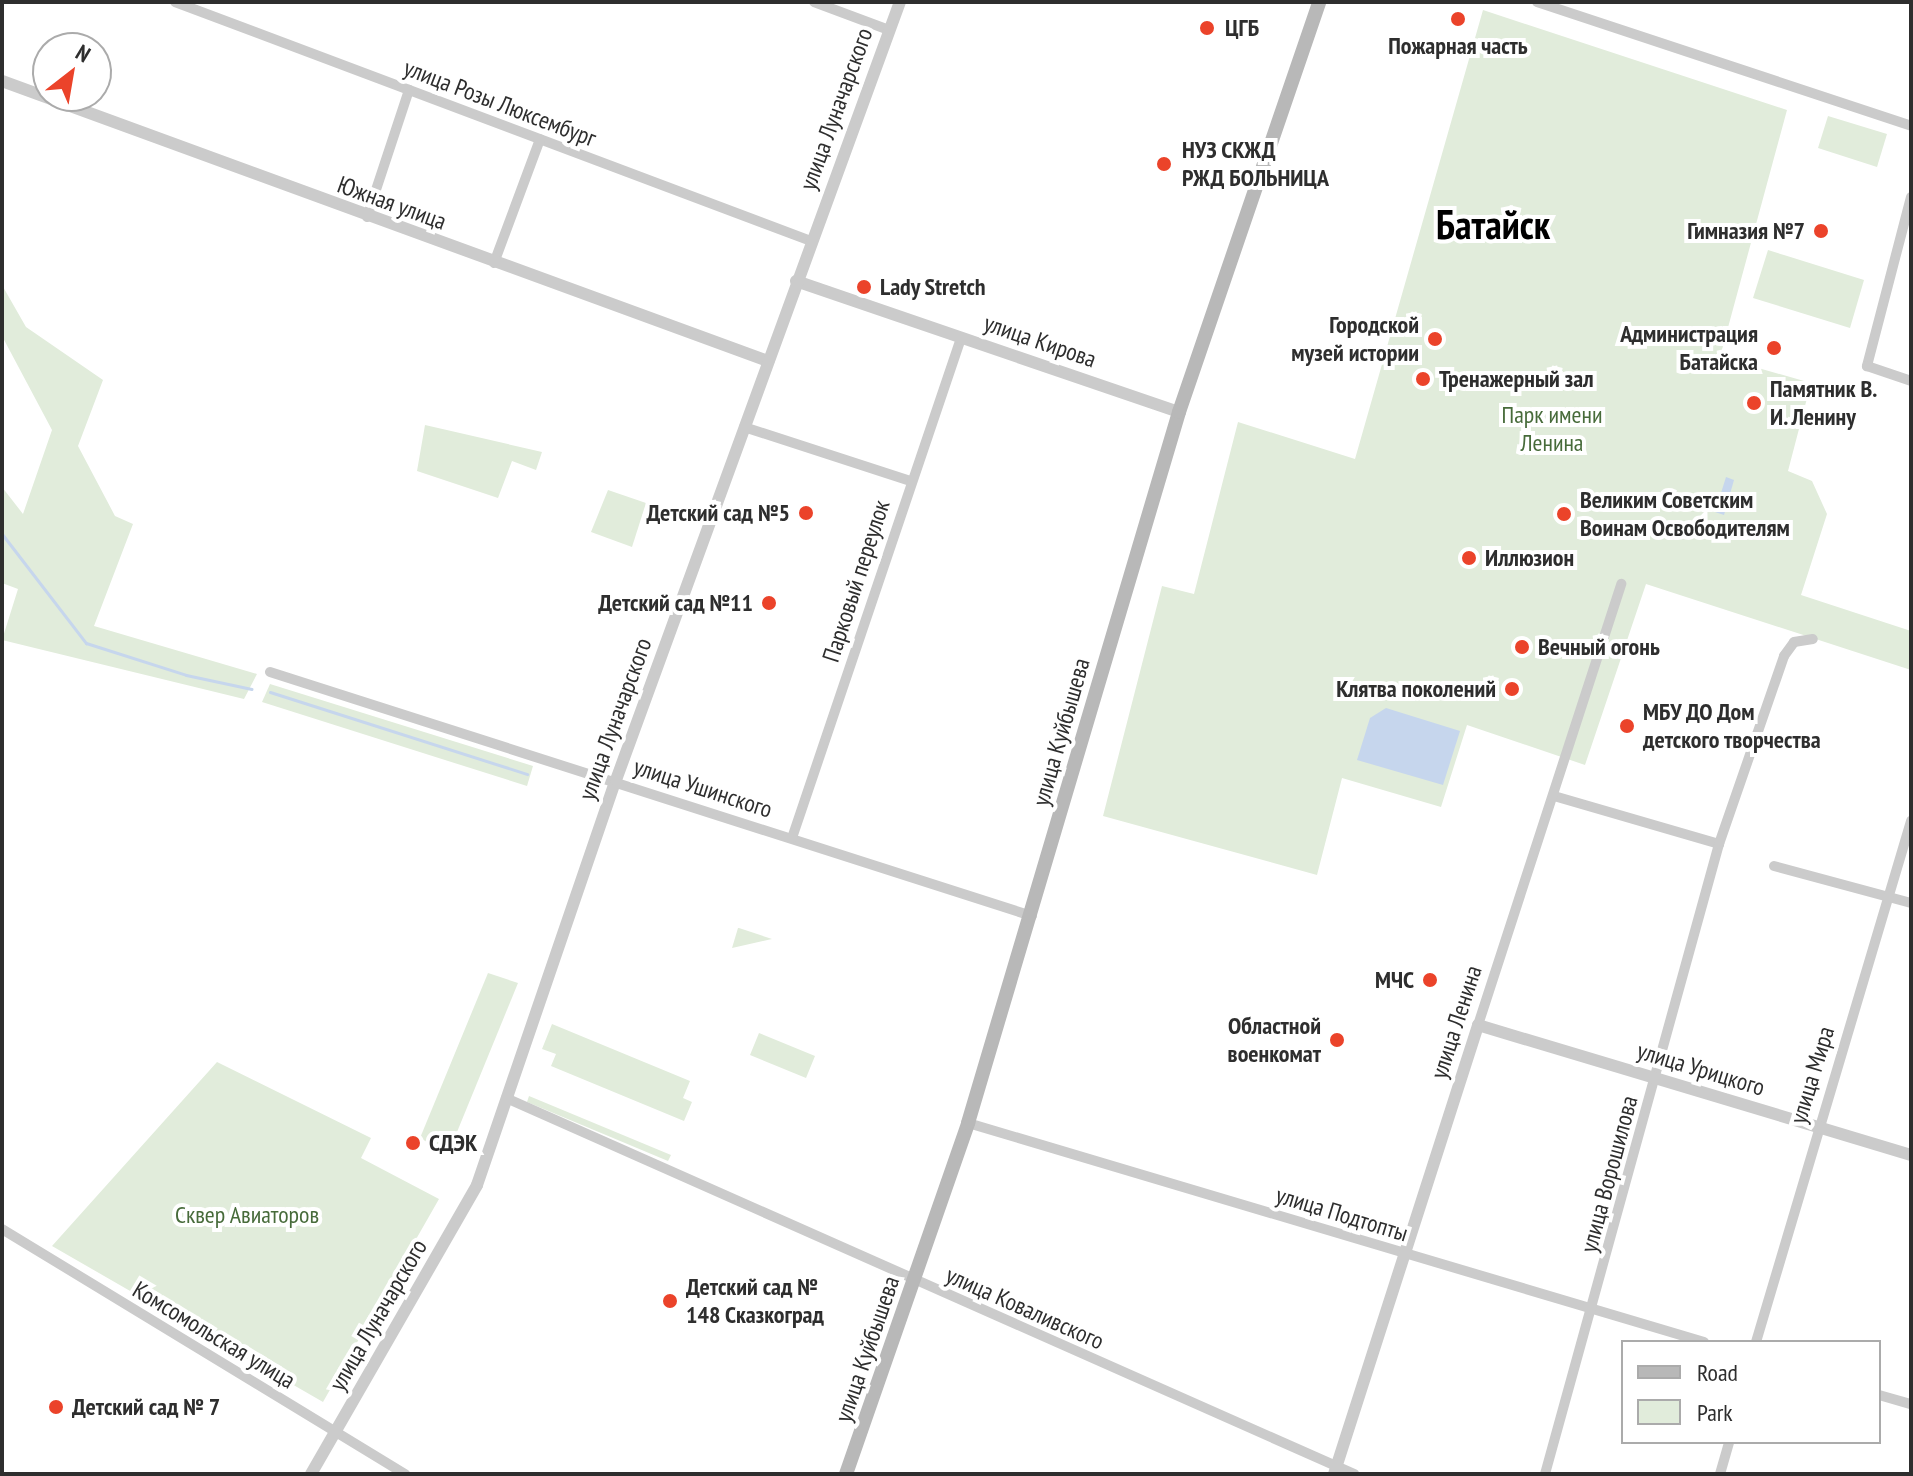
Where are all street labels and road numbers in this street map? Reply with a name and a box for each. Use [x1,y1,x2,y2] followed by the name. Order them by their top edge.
[793,24,879,194] street label: улица Луначарского
[400,53,600,153] street label: улица Розы Люксембург
[334,170,450,236] street label: Южная улица
[980,308,1100,374] street label: улица Кирова
[816,496,896,666] street label: Парковый переулок
[572,634,658,804] street label: улица Луначарского
[1026,655,1096,809] street label: улица Куйбышева
[630,752,776,824] street label: улица Ушинского
[1424,962,1488,1082] street label: улица Ленина
[1784,1023,1840,1127] street label: улица Мира
[1634,1036,1768,1102] street label: улица Урицкого
[1574,1093,1644,1255] street label: улица Ворошилова
[1273,1180,1411,1248] street label: улица Подтопты
[323,1234,433,1396] street label: улица Луначарского
[942,1260,1108,1356] street label: улица Коваливского
[829,1272,905,1426] street label: улица Куйбышева
[127,1275,301,1395] street label: Комсомольская улица

